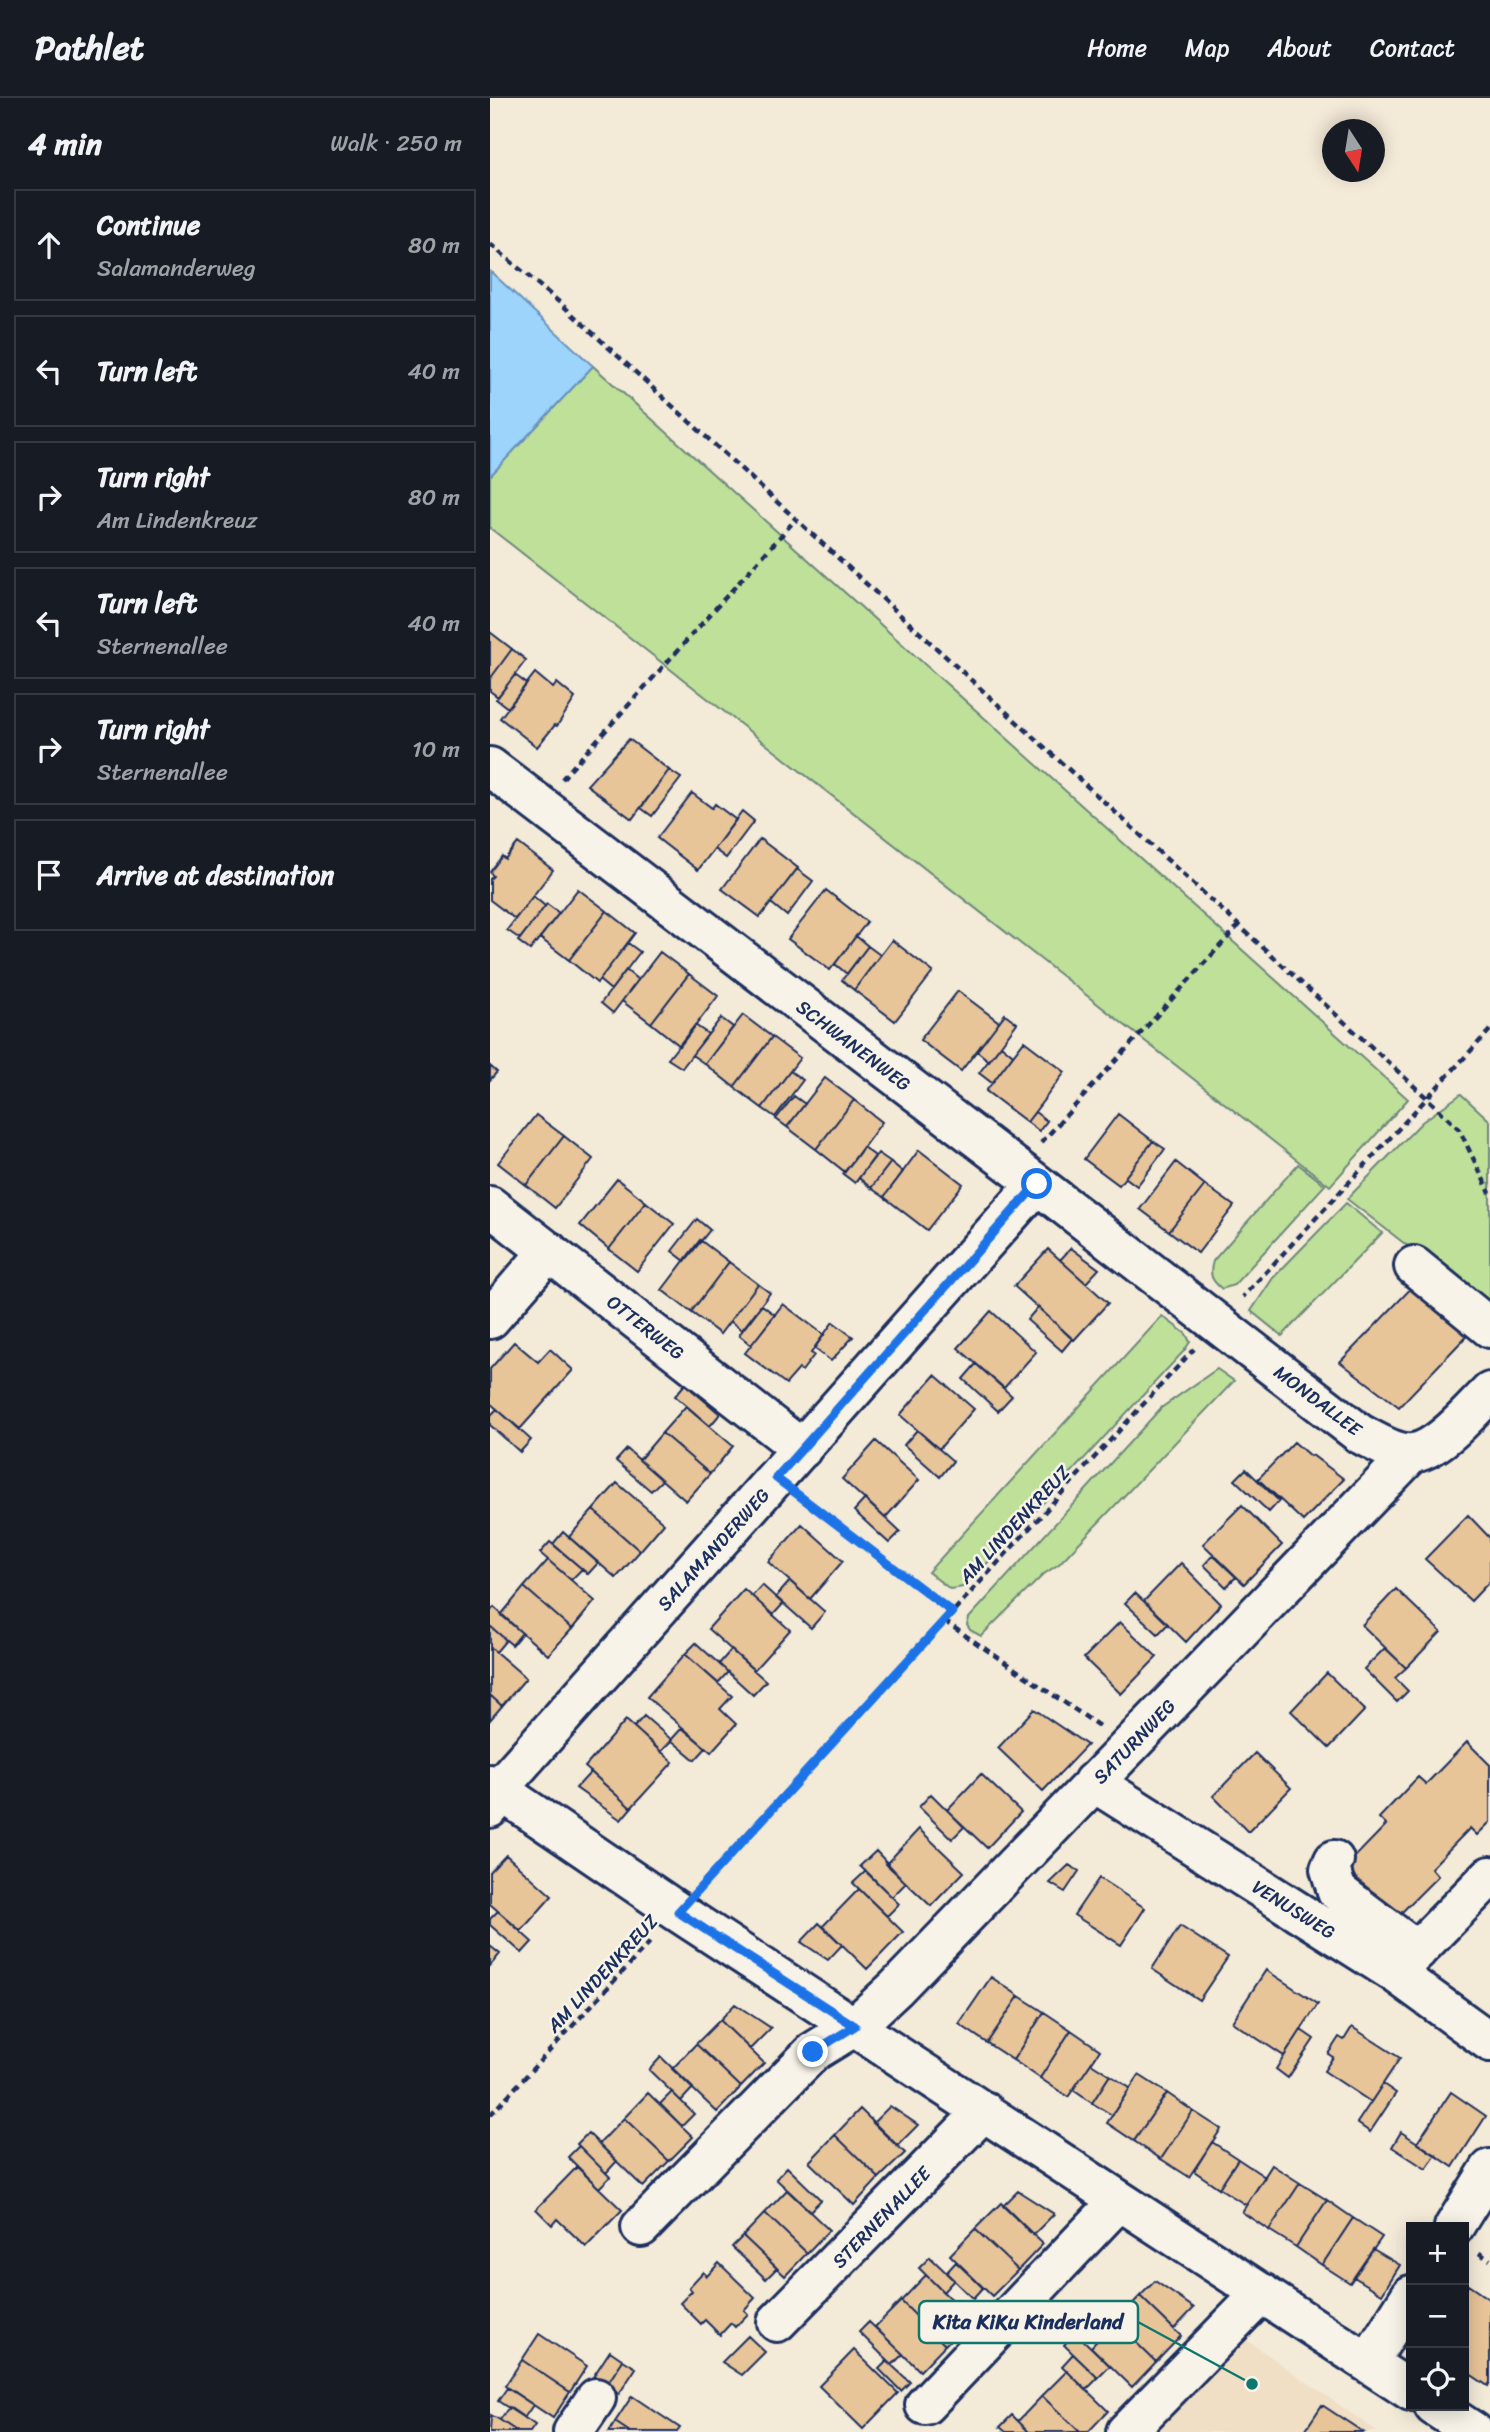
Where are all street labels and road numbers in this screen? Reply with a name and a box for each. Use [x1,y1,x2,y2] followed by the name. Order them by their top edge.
[789,991,918,1100] street label: SCHWANENWEG
[599,1286,692,1369] street label: OTTERWEG
[1266,1356,1370,1446] street label: MONDALLEE
[949,1457,1079,1592] street label: AM LINDENKREUZ
[649,1480,778,1619] street label: SALAMANDERWEG
[1085,1691,1184,1792] street label: SATURNWEG
[1245,1871,1342,1948] street label: VENUSWEG
[537,1906,667,2041] street label: AM LINDENKREUZ
[824,2157,940,2276] street label: STERNENALLEE

